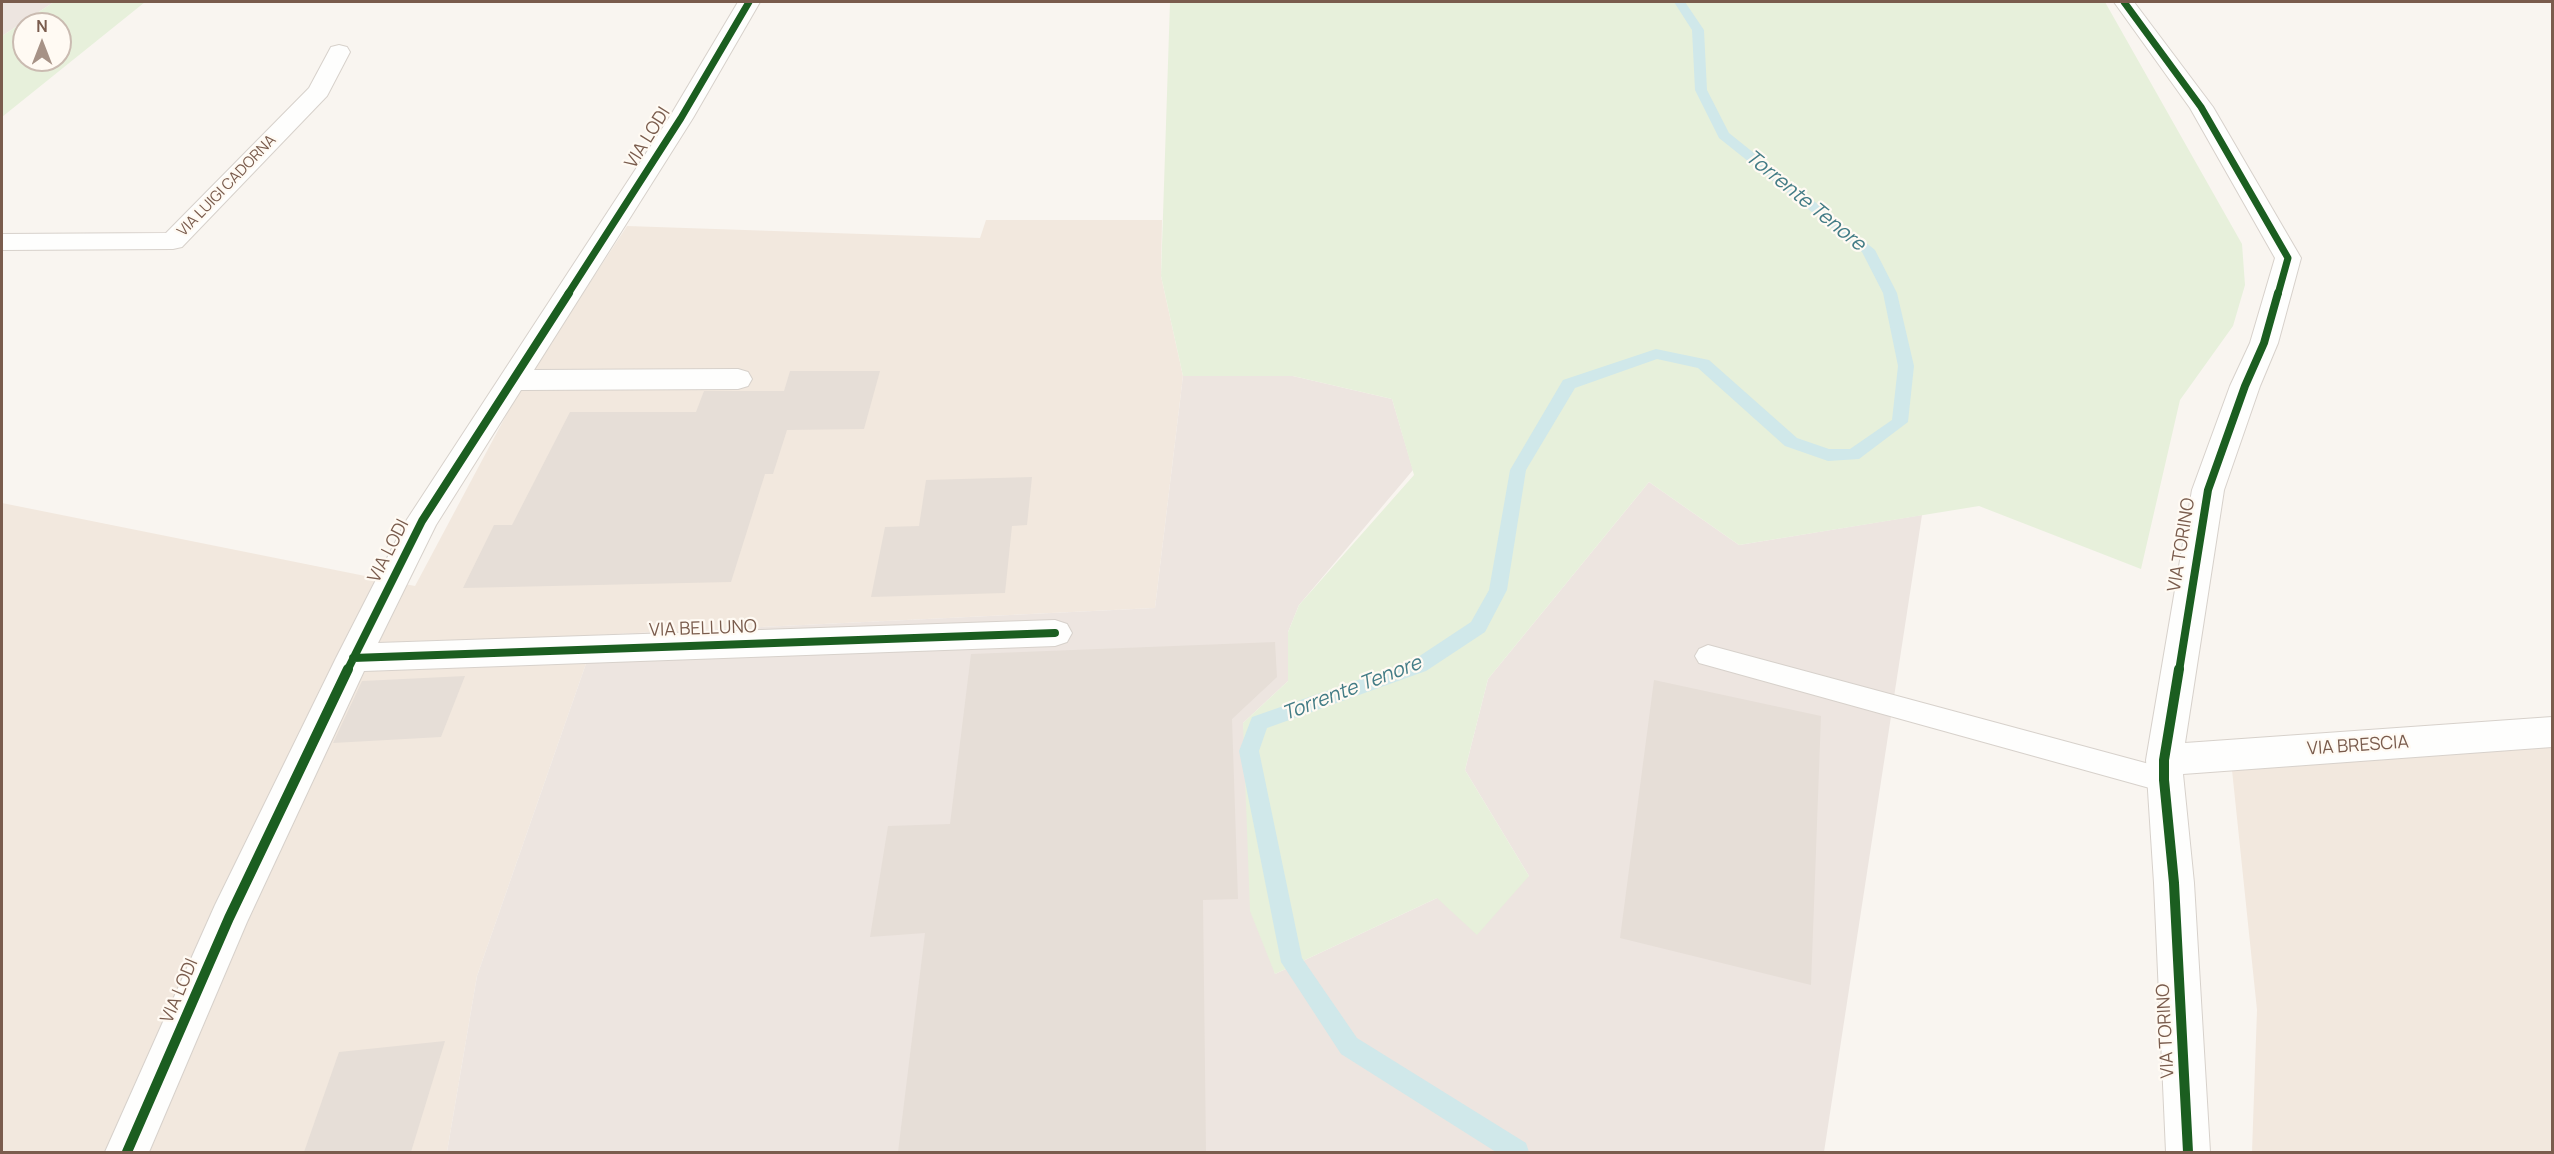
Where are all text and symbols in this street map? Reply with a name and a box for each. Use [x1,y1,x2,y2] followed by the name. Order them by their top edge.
[12,12,72,72] north arrow
[36,15,48,37] text: N
[621,103,675,173] street label: VIA LODI
[174,132,280,240] street label: VIA LUIGI CADORNA
[1740,145,1870,257] water label: Torrente Tenore
[2164,497,2200,593] street label: VIA TORINO
[364,516,414,586] street label: VIA LODI
[649,616,757,642] street label: VIA BELLUNO
[1279,651,1425,727] water label: Torrente Tenore
[2306,732,2410,760] street label: VIA BRESCIA
[157,955,203,1027] street label: VIA LODI
[2153,983,2179,1079] street label: VIA TORINO

